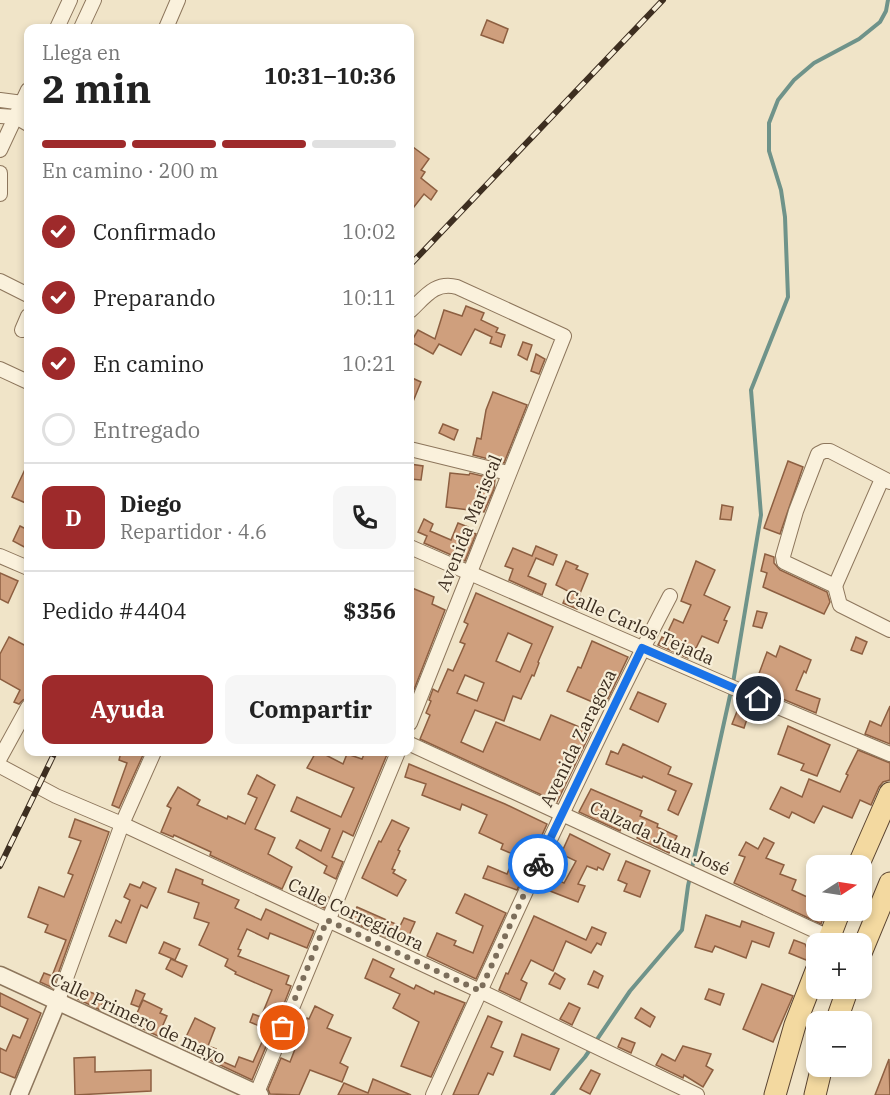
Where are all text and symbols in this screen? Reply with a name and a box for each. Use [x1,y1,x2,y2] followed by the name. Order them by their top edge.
[42,39,120,66] text: Llega en
[264,61,396,90] text: 10:31–10:36
[42,63,151,114] text: 2 min
[42,157,218,184] text: En camino · 200 m
[42,215,75,248] icon: check
[93,217,216,246] text: Confirmado
[342,218,396,245] text: 10:02
[42,281,75,314] icon: check
[93,283,215,312] text: Preparando
[342,284,396,311] text: 10:11
[42,347,75,380] icon: check
[93,349,204,378] text: En camino
[342,350,396,377] text: 10:21
[93,415,200,444] text: Entregado
[431,451,507,595] street label: Avenida Mariscal
[333,486,396,549] button: phone
[120,489,182,518] text: Diego
[65,503,82,532] text: D
[120,518,267,545] text: Repartidor · 4.6
[562,584,718,670] street label: Calle Carlos Tejada
[42,596,187,625] text: Pedido #4404
[343,596,396,625] text: $356
[535,665,621,811] street label: Avenida Zaragoza
[733,673,784,724] pin
[42,675,213,744] button: Ayuda
[225,675,396,744] button: Compartir
[742,682,775,715] icon: home
[586,795,734,881] street label: Calzada Juan José
[508,834,568,894] courier
[522,848,555,881] icon: bike
[806,855,872,921] north arrow
[806,855,872,1077] map controls
[284,872,428,956] street label: Calle Corregidora
[806,933,872,999] button: +
[47,967,229,1069] street label: Calle Primero de mayo
[257,1002,308,1053] pin
[266,1011,299,1044] icon: bag
[806,1011,872,1077] button: −

